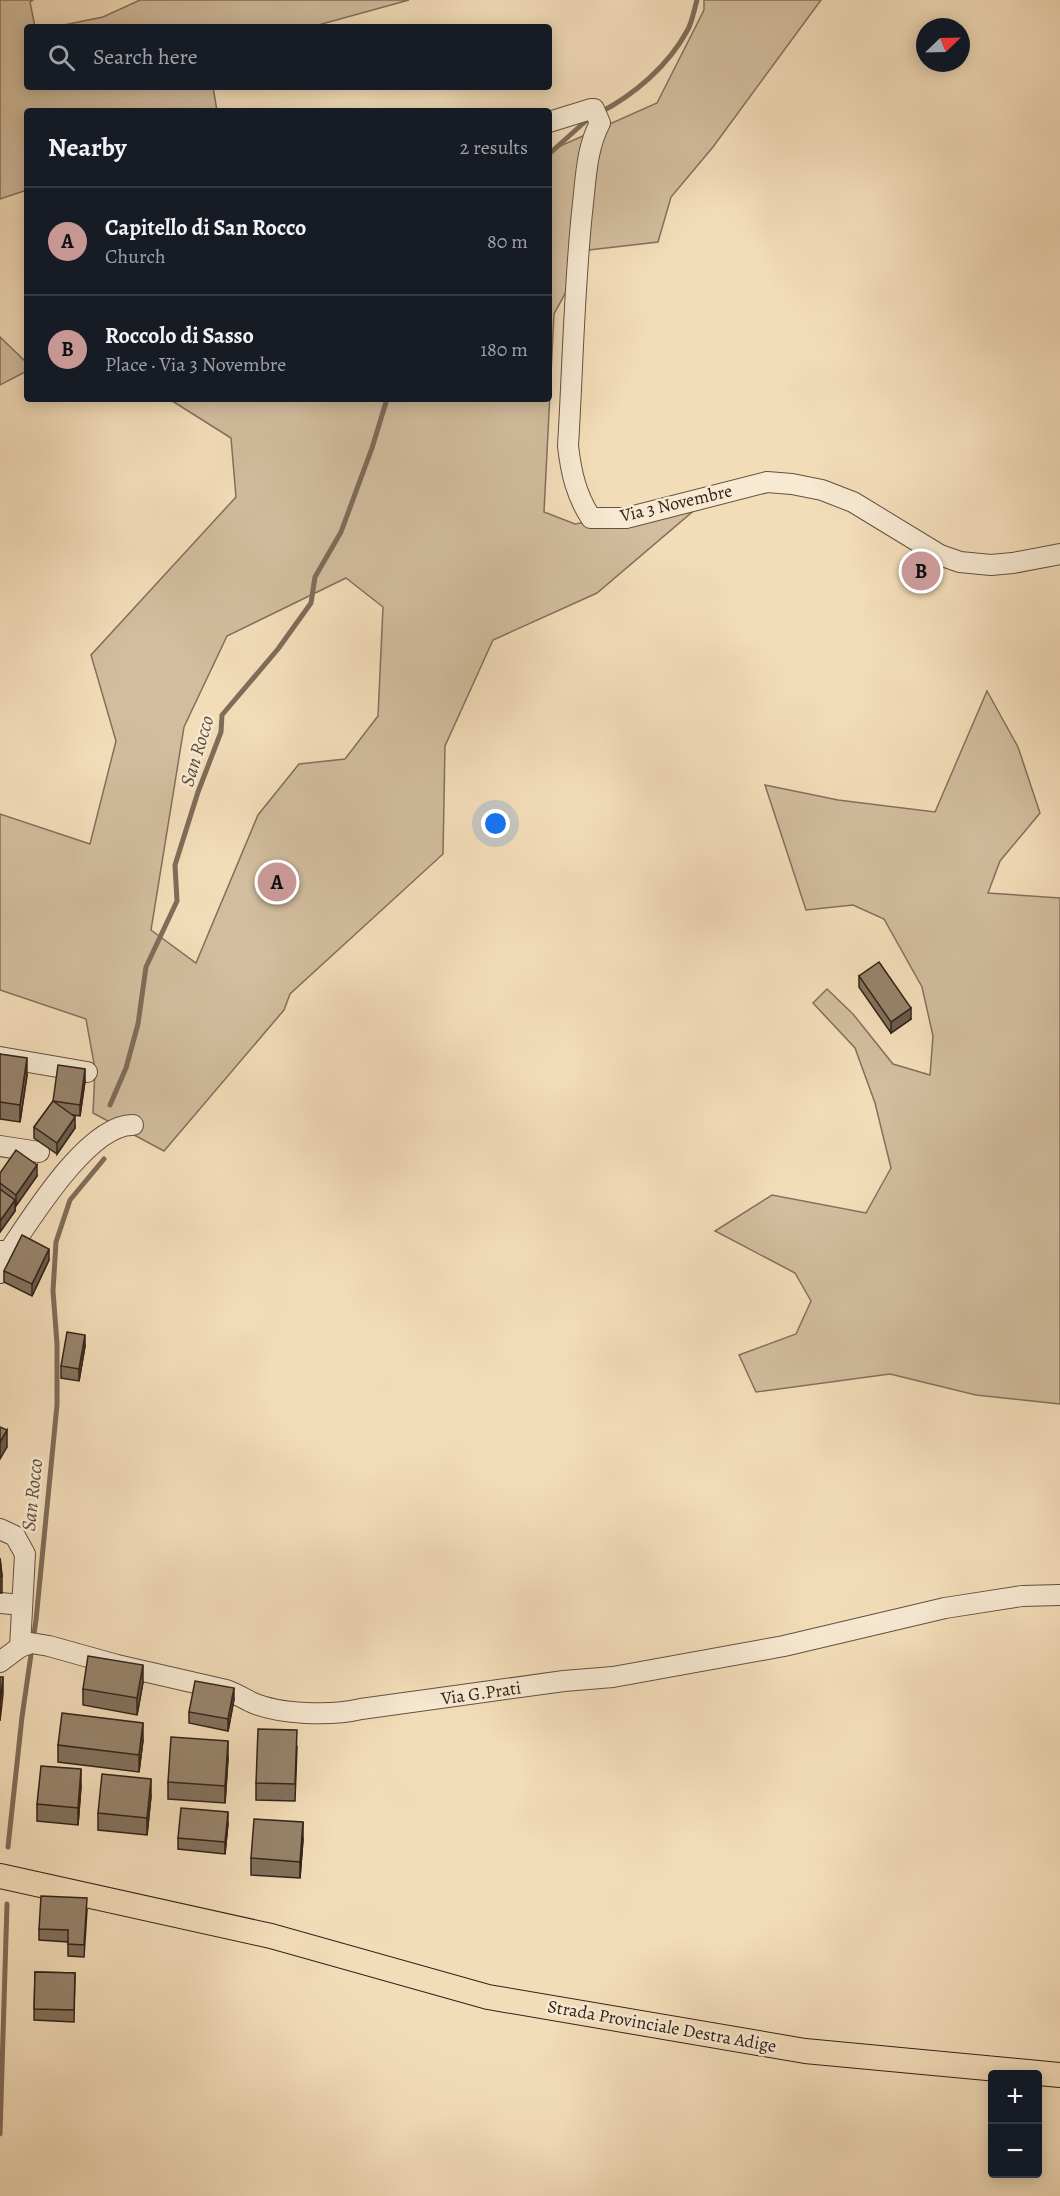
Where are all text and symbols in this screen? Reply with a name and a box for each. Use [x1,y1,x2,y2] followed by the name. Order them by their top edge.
[916,18,970,72] north arrow
[24,24,552,90] search box
[45,41,78,74] icon: search
[93,42,198,72] text: Search here
[48,130,127,165] text: Nearby
[460,134,528,161] text: 2 results
[105,213,306,243] text: Capitello di San Rocco
[61,228,74,255] text: A
[487,228,528,255] text: 80 m
[105,243,166,270] text: Church
[105,321,254,351] text: Roccolo di Sasso
[61,336,74,363] text: B
[480,336,528,363] text: 180 m
[105,351,286,378] text: Place · Via 3 Novembre
[617,478,734,528] street label: Via 3 Novembre
[902,548,940,594] pin: B
[173,712,221,790] water label: San Rocco
[481,809,510,838] your location
[258,860,296,904] pin: A
[15,1457,49,1533] water label: San Rocco
[438,1676,523,1711] street label: Via G.Prati
[546,1994,778,2058] street label: Strada Provinciale Destra Adige
[988,2070,1042,2178] map controls
[988,2070,1042,2124] button: +
[988,2124,1042,2178] button: −

